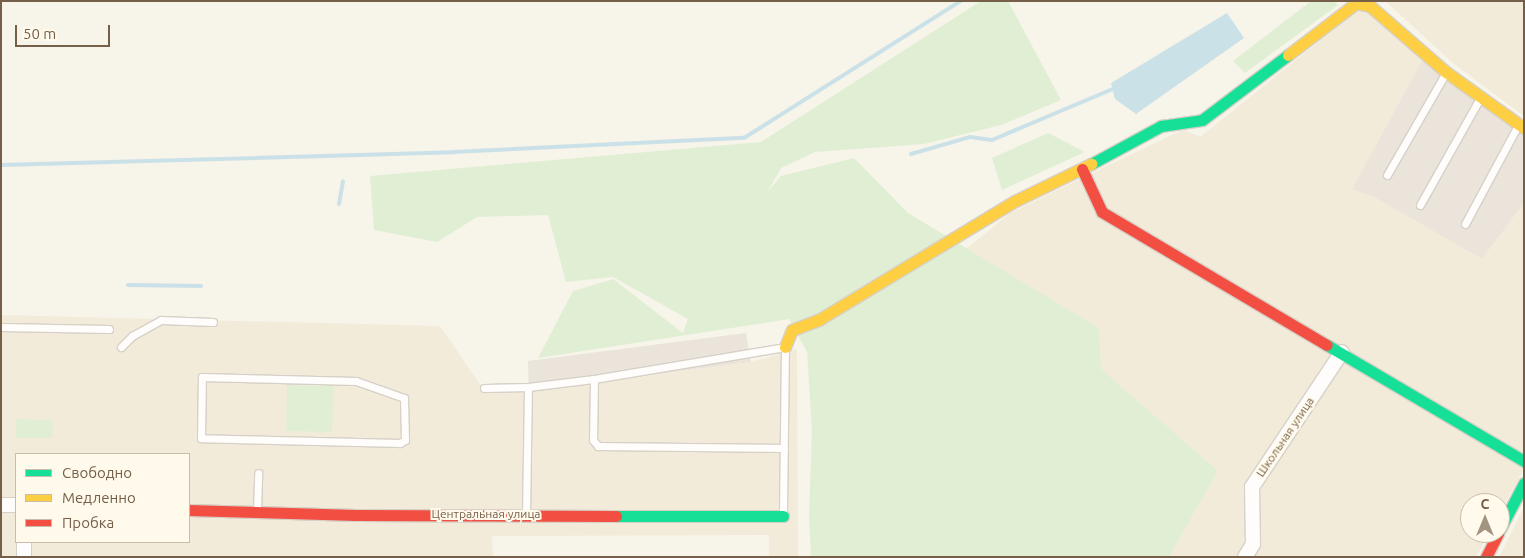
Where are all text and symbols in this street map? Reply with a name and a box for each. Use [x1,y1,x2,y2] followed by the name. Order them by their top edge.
[18,15,112,47] scale bar
[23,25,56,42] text: 50 m
[1253,394,1317,480] street label: Школьная улица
[15,453,190,543] legend
[62,464,132,481] text: Свободно
[62,489,136,506] text: Медленно
[1460,493,1510,543] north arrow
[1481,496,1489,512] text: С
[431,507,541,521] street label: Центральная улица
[62,514,114,531] text: Пробка

